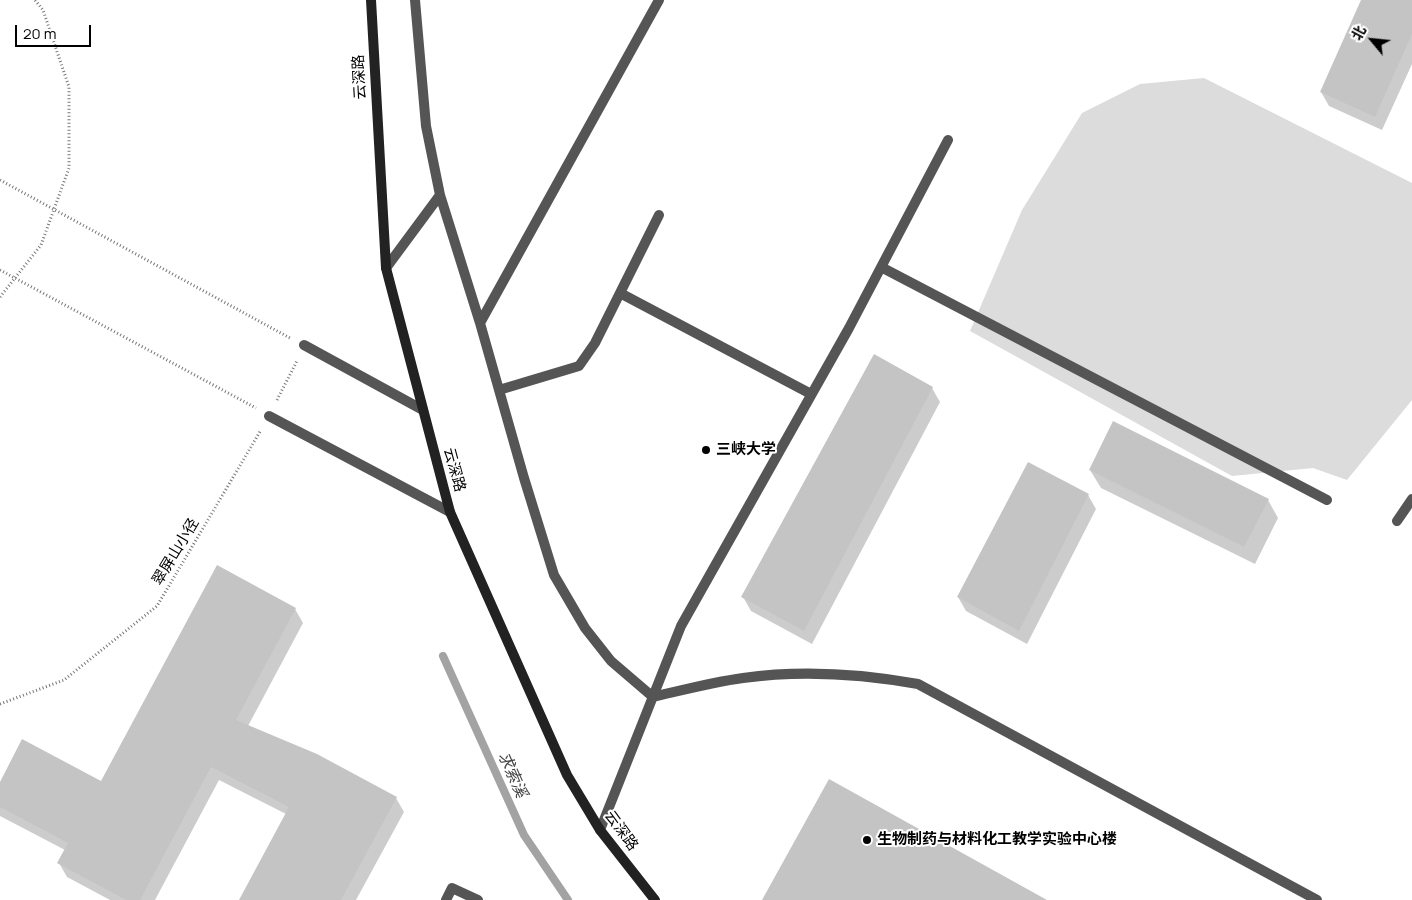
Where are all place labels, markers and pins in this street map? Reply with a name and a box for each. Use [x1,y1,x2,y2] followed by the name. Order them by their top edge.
[716,441,776,459] place label: 三峡大学
[700,444,712,456] marker: 三峡大学
[877,831,1117,849] place label: 生物制药与材料化工教学实验中心楼
[861,834,873,846] marker: 生物制药与材料化工教学实验中心楼

